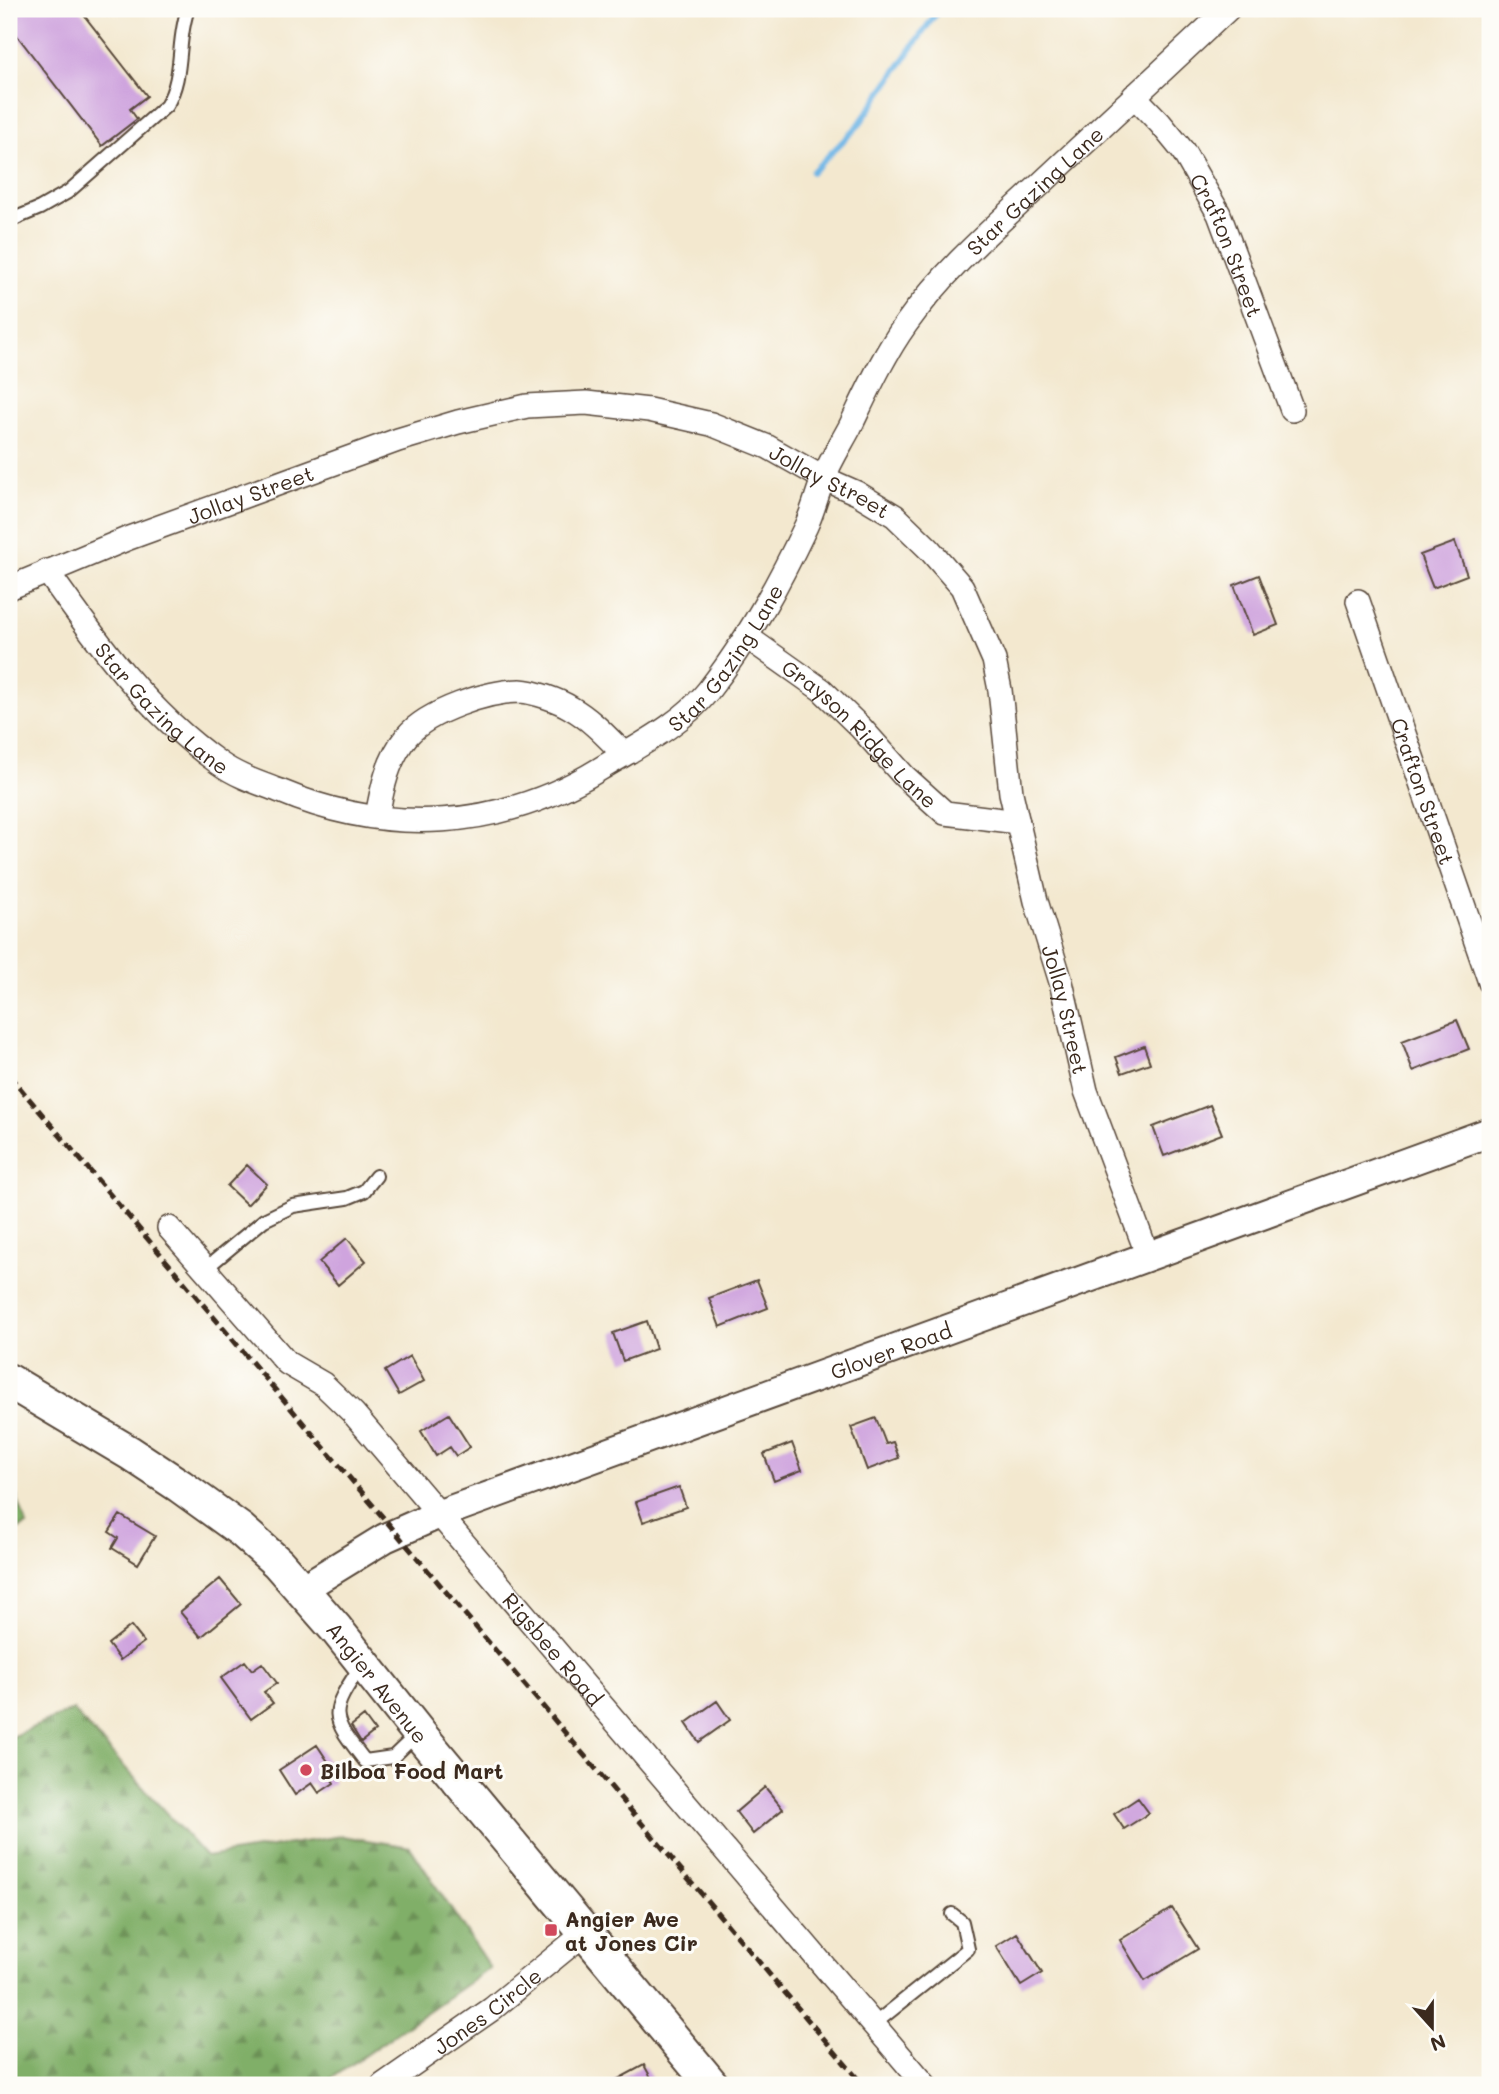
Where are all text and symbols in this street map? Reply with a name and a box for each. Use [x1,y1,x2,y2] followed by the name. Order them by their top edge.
[960,120,1108,261] street label: Star Gazing Lane
[1185,168,1270,320] street label: Crafton Street
[765,438,895,523] street label: Jollay Street
[183,459,317,529] street label: Jollay Street
[662,579,788,737] street label: Star Gazing Lane
[90,636,235,780] street label: Star Gazing Lane
[777,653,943,813] street label: Grayson Ridge Lane
[1386,714,1462,868] street label: Crafton Street
[1037,941,1095,1077] street label: Jollay Street
[826,1316,955,1384] street label: Glover Road
[498,1586,609,1711] street label: Rigsbee Road
[322,1616,435,1748] street label: Angier Avenue
[320,1757,503,1784] place label: Bilboa Food Mart
[298,1762,314,1778] marker: Bilboa Food Mart
[565,1905,698,1956] place label: Angier Ave at Jones Cir
[543,1922,559,1938] marker: Angier Ave at Jones Cir
[428,1961,546,2060] street label: Jones Circle
[1398,1993,1468,2062] north arrow
[1427,2029,1449,2058] text: N

